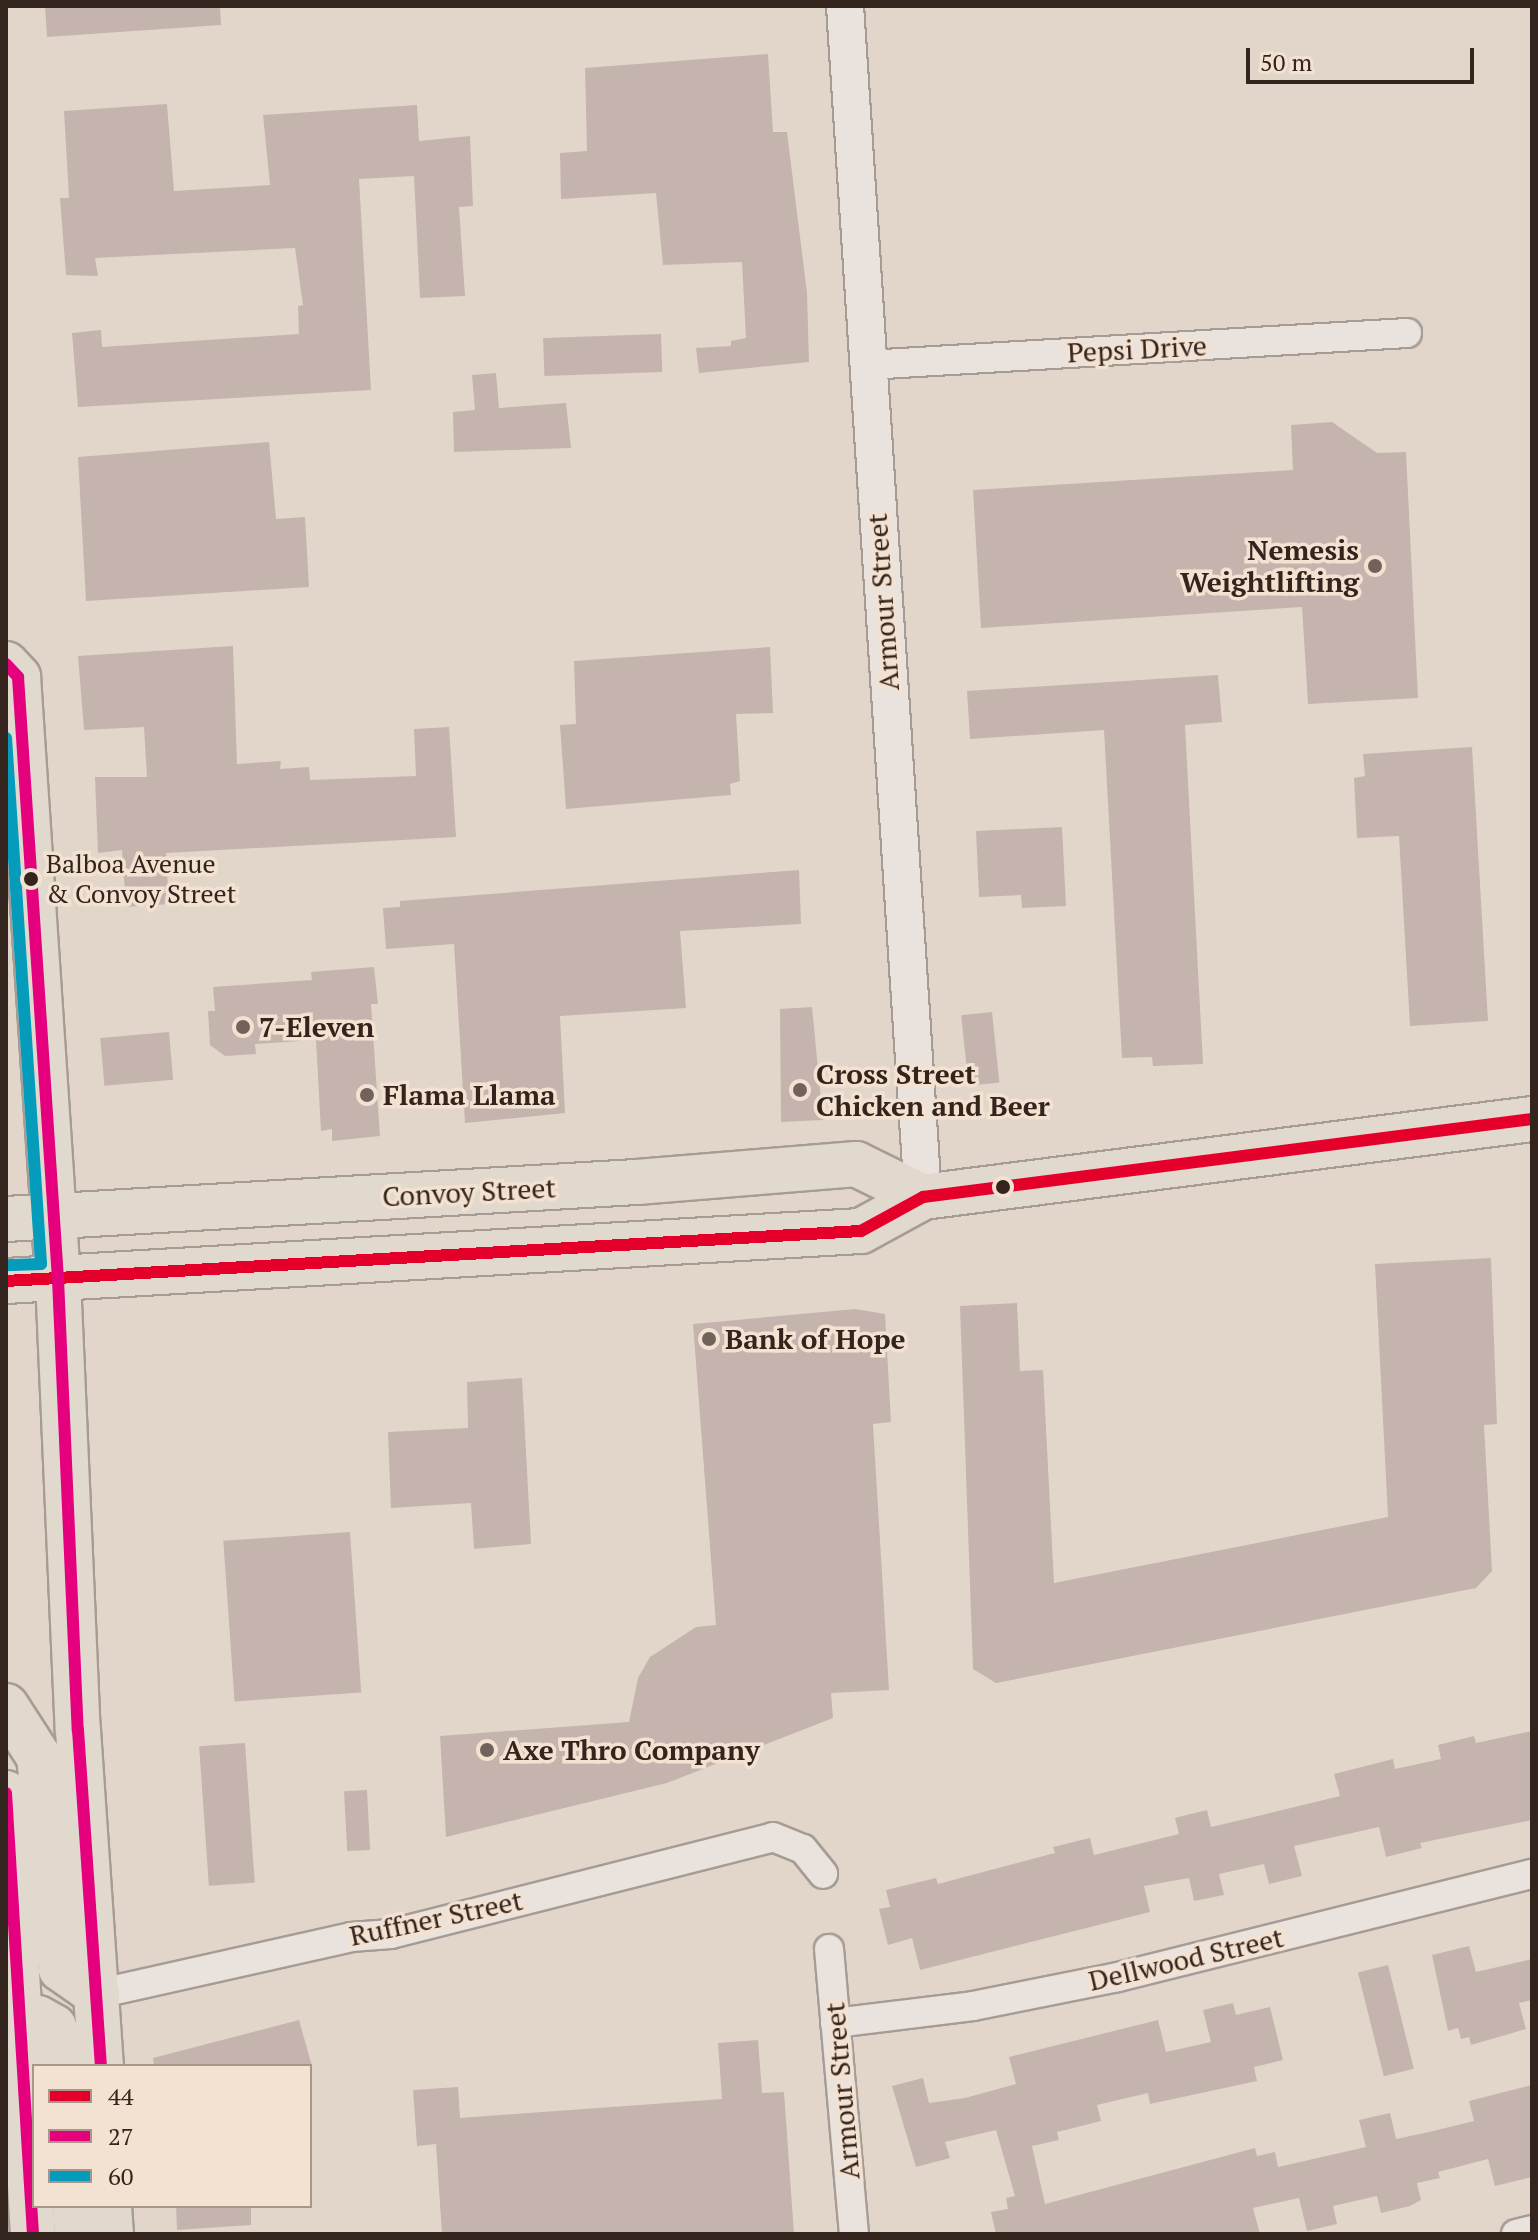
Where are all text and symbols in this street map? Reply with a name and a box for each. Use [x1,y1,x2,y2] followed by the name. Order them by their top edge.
[1250,32,1478,82] scale bar
[1260,46,1312,78] text: 50 m
[1066,329,1208,369] street label: Pepsi Drive
[860,512,906,692] street label: Armour Street
[1180,533,1359,599] place label: Nemesis Weightlifting
[1366,557,1384,575] marker: Nemesis Weightlifting
[46,848,236,910] place label: Balboa Avenue & Convoy Street
[23,871,39,887] marker: Balboa Avenue & Convoy Street
[259,1010,374,1044] place label: 7-Eleven
[234,1018,252,1036] marker: 7-Eleven
[816,1057,1050,1123] place label: Cross Street Chicken and Beer
[383,1078,556,1112] place label: Flama Llama
[791,1081,809,1099] marker: Cross Street Chicken and Beer
[358,1086,376,1104] marker: Flama Llama
[381,1171,557,1213] street label: Convoy Street
[995,1179,1011,1195] unlabelled marker
[725,1322,906,1356] place label: Bank of Hope
[700,1330,718,1348] marker: Bank of Hope
[503,1733,760,1767] place label: Axe Thro Company
[478,1741,496,1759] marker: Axe Thro Company
[346,1883,526,1953] street label: Ruffner Street
[1085,1920,1287,1998] street label: Dellwood Street
[818,2001,866,2181] street label: Armour Street
[32,2064,312,2208] legend
[108,2080,134,2112] text: 44
[108,2120,134,2152] text: 27
[108,2160,134,2192] text: 60

